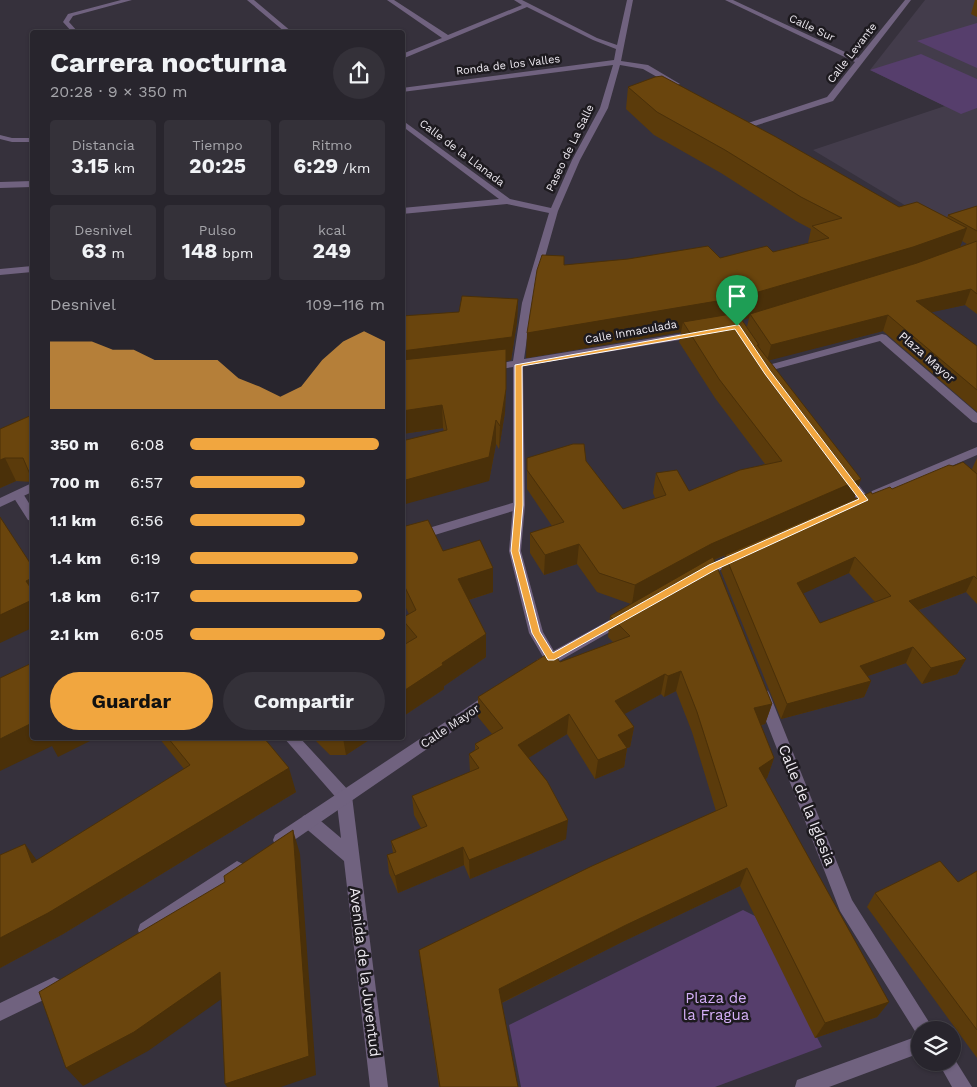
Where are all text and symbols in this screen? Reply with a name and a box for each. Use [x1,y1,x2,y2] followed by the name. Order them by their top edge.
[787,12,837,44] street label: Calle Sur
[824,20,880,86] street label: Calle Levante
[50,46,286,79] text: Carrera nocturna
[333,47,385,99] button: share
[455,52,561,78] street label: Ronda de los Valles
[50,82,187,101] text: 20:28 · 9 × 350 m
[543,102,597,194] street label: Paseo de La Salle
[417,117,507,189] street label: Calle de la Llanada
[72,137,135,153] text: Distancia
[192,137,243,153] text: Tiempo
[312,137,352,153] text: Ritmo
[71,153,109,178] text: 3.15
[189,153,246,178] text: 20:25
[293,153,338,178] text: 6:29
[109,160,135,176] text: km
[338,160,370,176] text: /km
[74,222,132,238] text: Desnivel
[199,222,236,238] text: Pulso
[318,222,346,238] text: kcal
[81,238,107,263] text: 63
[182,238,218,263] text: 148
[312,238,351,263] text: 249
[107,245,125,261] text: m
[218,245,253,261] text: bpm
[716,275,758,326] pin
[723,282,751,310] icon: arrive
[50,295,116,314] text: Desnivel
[306,295,385,314] text: 109–116 m
[584,318,678,346] street label: Calle Inmaculada
[896,329,958,385] street label: Plaza Mayor
[50,435,99,454] text: 350 m
[130,435,164,454] text: 6:08
[50,473,100,492] text: 700 m
[130,473,163,492] text: 6:57
[50,511,96,530] text: 1.1 km
[130,511,164,530] text: 6:56
[50,549,101,568] text: 1.4 km
[130,549,161,568] text: 6:19
[50,587,101,606] text: 1.8 km
[130,587,160,606] text: 6:17
[50,625,99,644] text: 2.1 km
[130,625,164,644] text: 6:05
[50,672,213,730] button: Guardar
[223,672,385,730] button: Compartir
[418,701,482,751] street label: Calle Mayor
[775,742,840,868] street label: Calle de la Iglesia
[346,886,384,1058] street label: Avenida de la Juventud
[683,989,750,1024] park label: Plaza de la Fragua
[911,1021,961,1071] map controls
[911,1021,961,1071] button: layers

